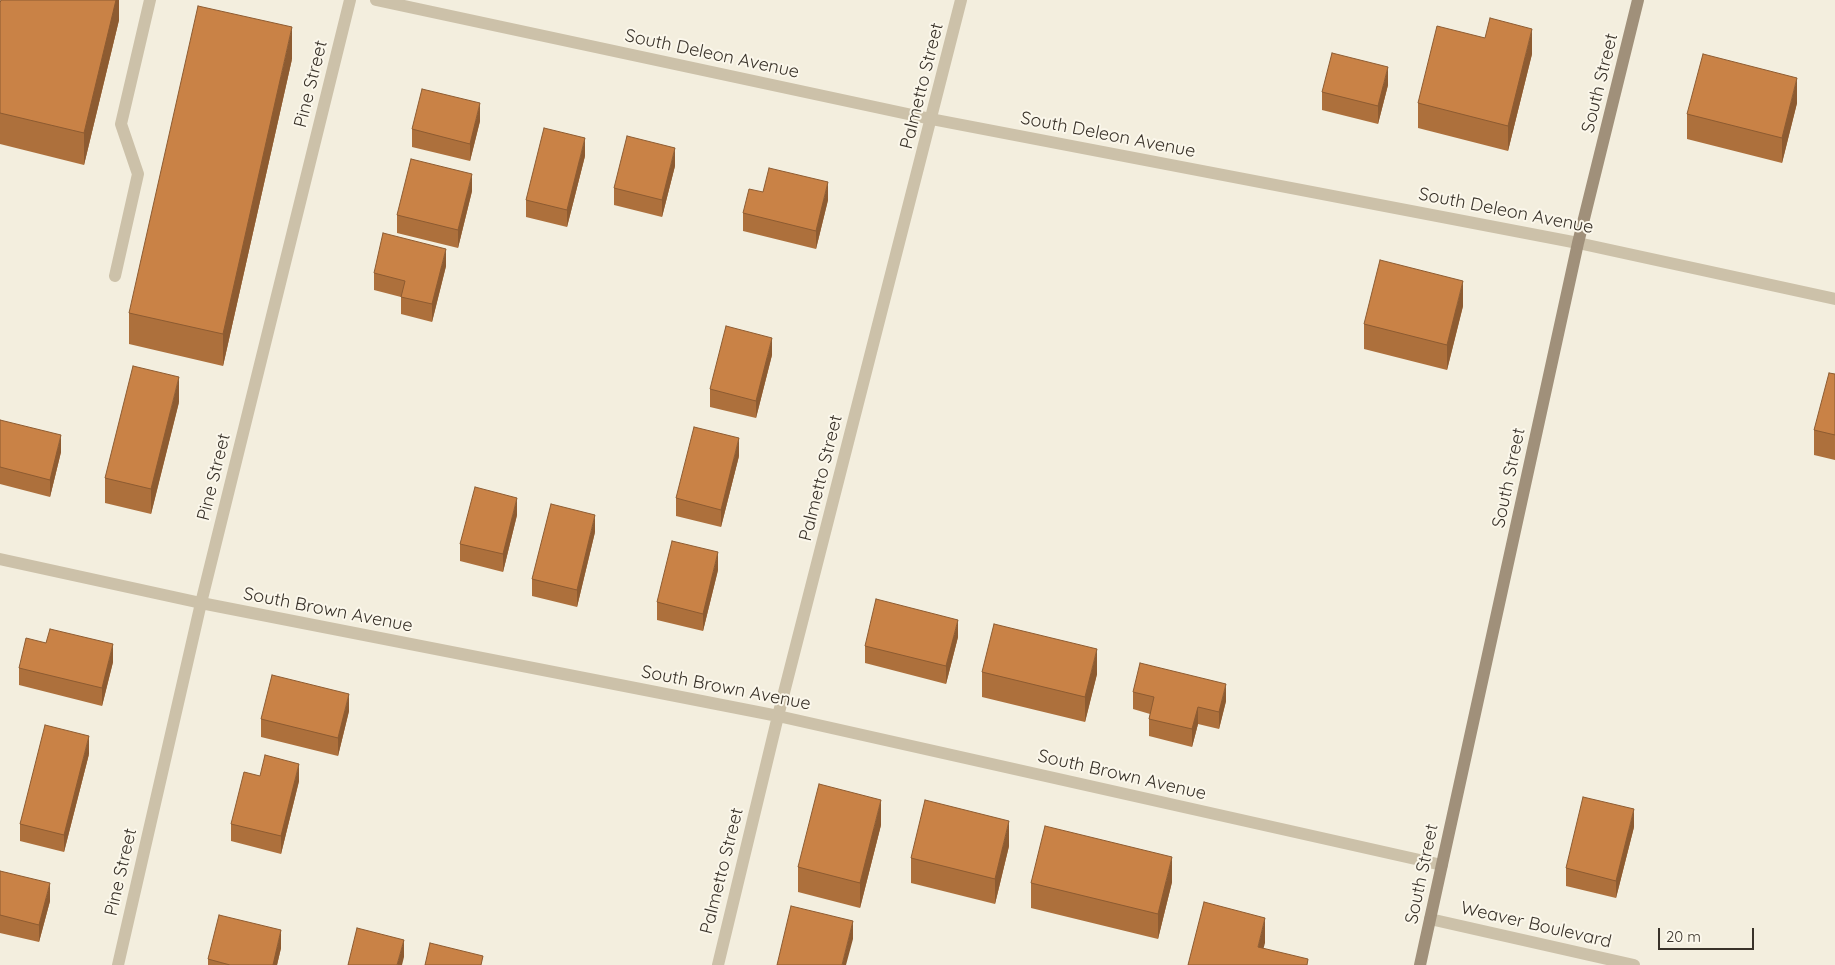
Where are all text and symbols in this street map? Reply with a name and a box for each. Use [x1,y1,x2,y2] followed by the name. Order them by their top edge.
[896,21,948,151] street label: Palmetto Street
[623,25,801,83] street label: South Deleon Avenue
[1577,31,1623,135] street label: South Street
[290,38,332,130] street label: Pine Street
[1019,107,1197,163] street label: South Deleon Avenue
[1417,183,1595,239] street label: South Deleon Avenue
[795,413,847,543] street label: Palmetto Street
[1488,426,1530,530] street label: South Street
[193,431,235,523] street label: Pine Street
[242,583,414,637] street label: South Brown Avenue
[640,661,812,715] street label: South Brown Avenue
[1036,745,1208,805] street label: South Brown Avenue
[696,806,748,936] street label: Palmetto Street
[1401,822,1443,926] street label: South Street
[100,826,142,918] street label: Pine Street
[1458,897,1614,953] street label: Weaver Boulevard
[1660,918,1756,950] scale bar
[1666,927,1701,946] text: 20 m

